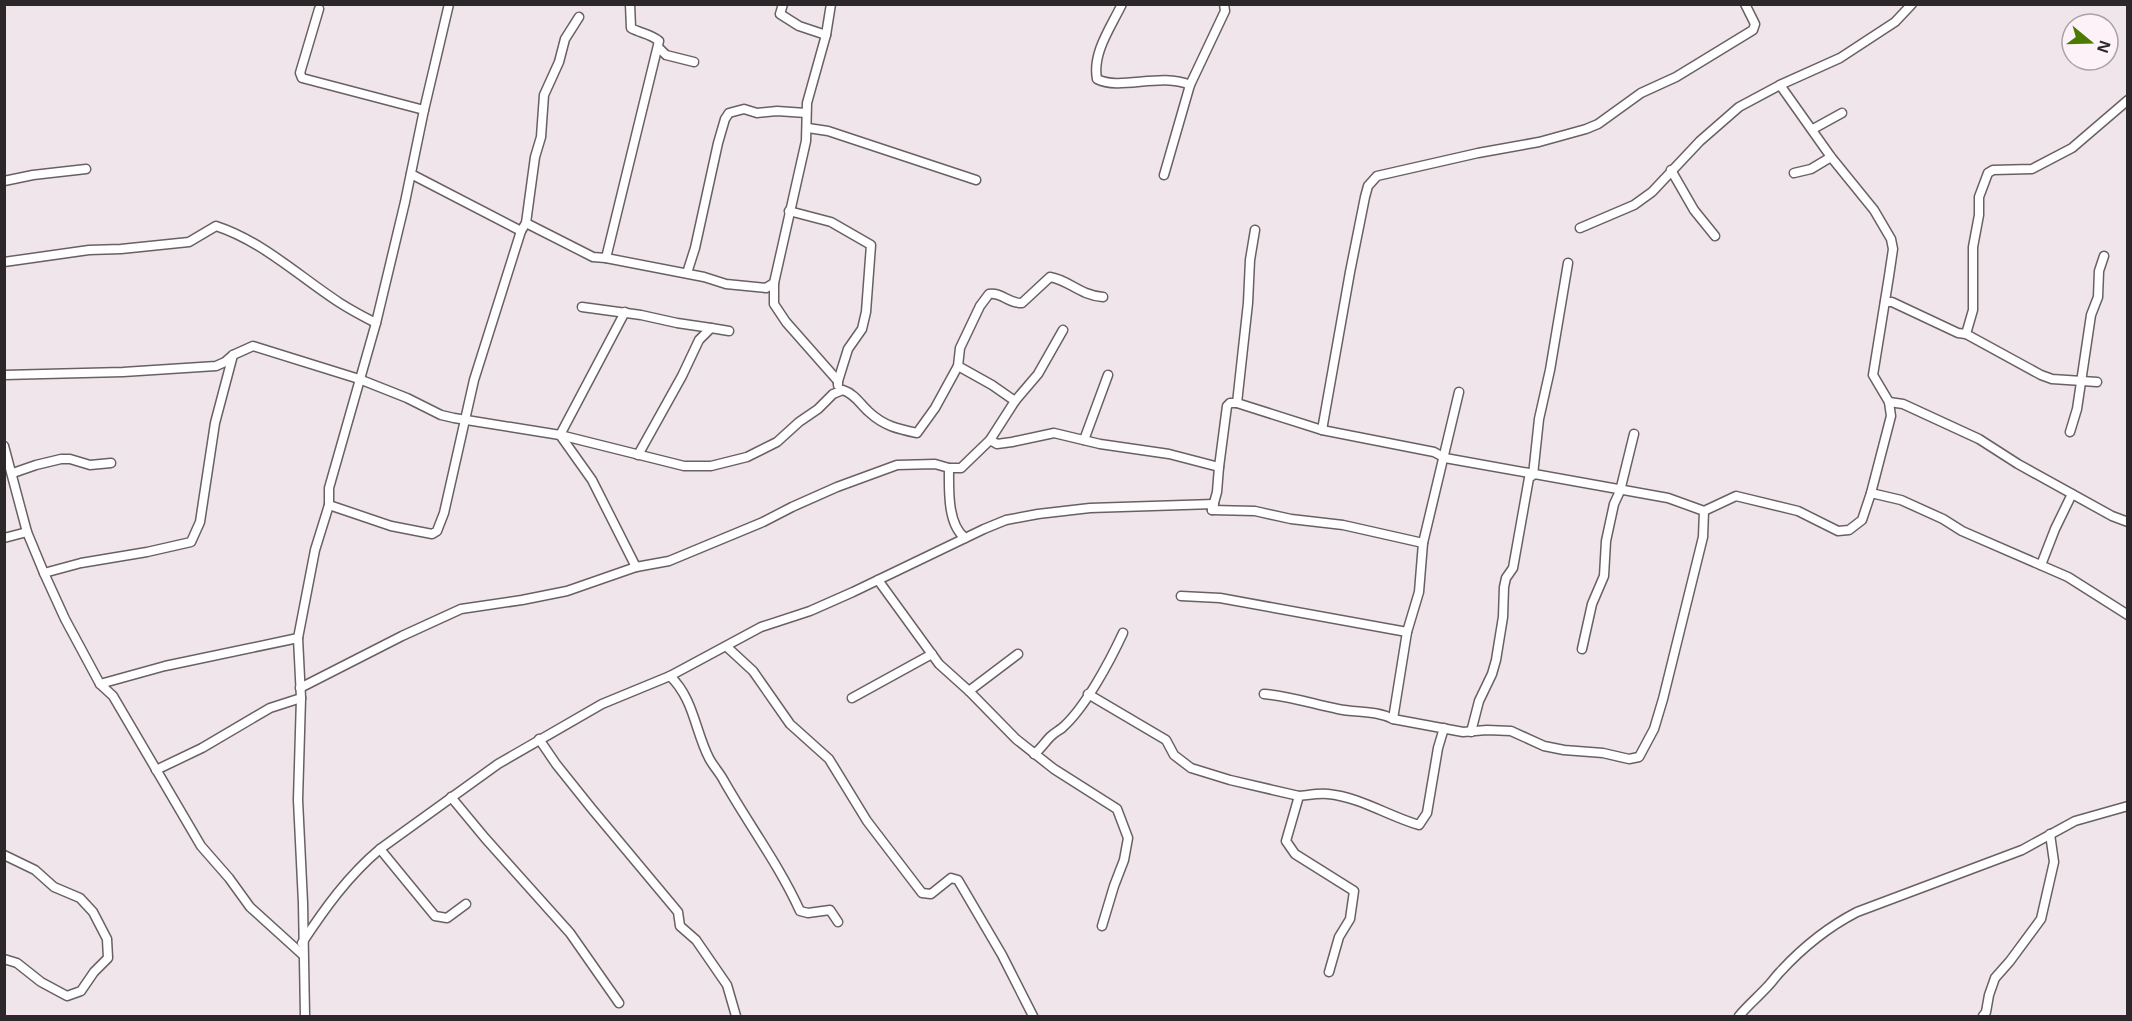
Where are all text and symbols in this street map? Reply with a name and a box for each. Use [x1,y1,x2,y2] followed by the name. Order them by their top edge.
[2060,12,2120,72] north arrow
[2094,38,2114,55] text: N

